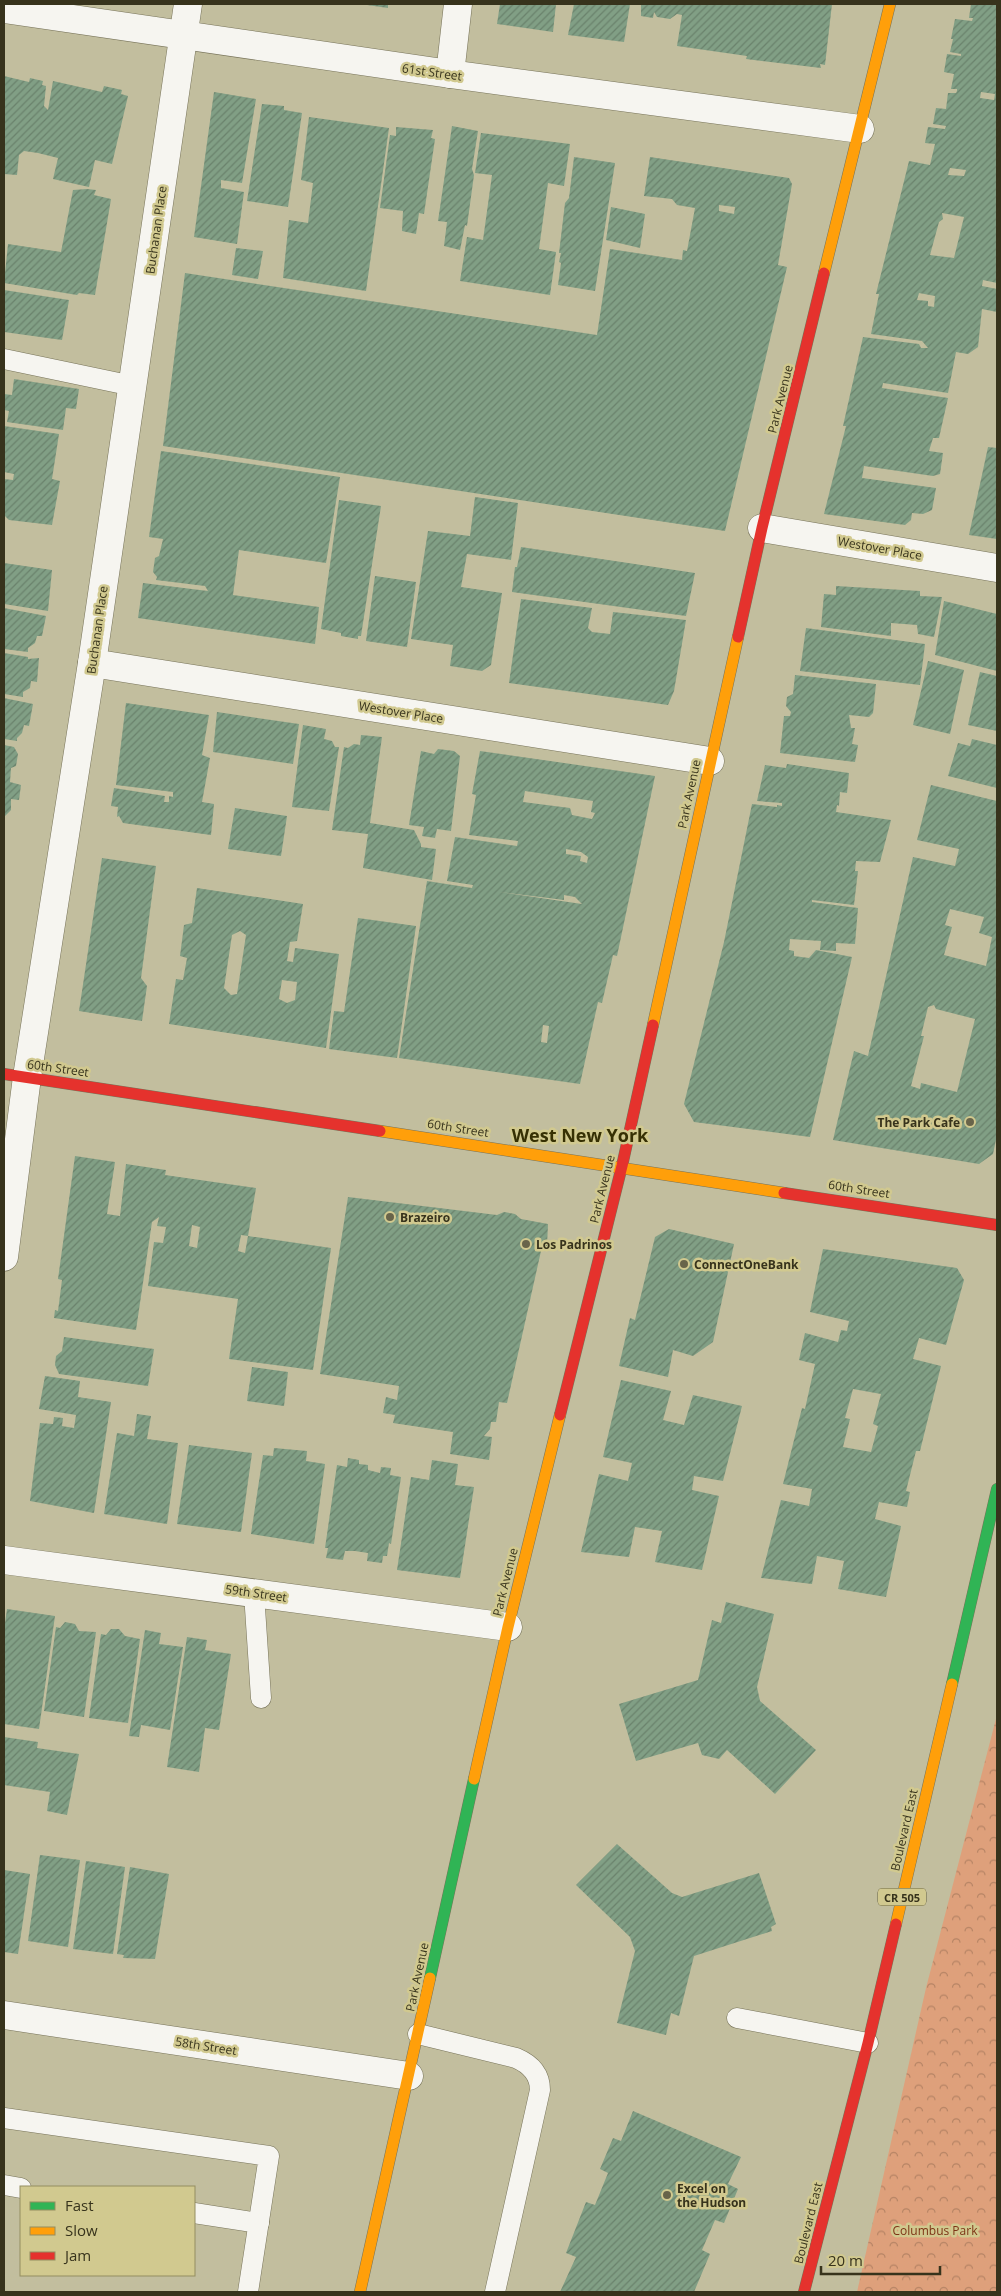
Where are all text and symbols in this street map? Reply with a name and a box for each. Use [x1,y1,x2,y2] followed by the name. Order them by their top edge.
[401,59,463,85] street label: 61st Street
[141,185,171,275] street label: Buchanan Place
[763,363,797,435] street label: Park Avenue
[837,532,924,564] street label: Westover Place
[82,585,112,675] street label: Buchanan Place
[358,697,445,727] street label: Westover Place
[673,758,705,830] street label: Park Avenue
[26,1055,90,1081] street label: 60th Street
[878,1114,960,1131] place label: The Park Cafe
[426,1115,490,1141] street label: 60th Street
[964,1116,976,1128] marker: The Park Cafe
[512,1123,649,1147] district label: West New York
[585,1153,619,1225] street label: Park Avenue
[827,1176,891,1202] street label: 60th Street
[400,1209,450,1226] place label: Brazeiro
[384,1211,396,1223] marker: Brazeiro
[536,1236,612,1253] place label: Los Padrinos
[520,1238,532,1250] marker: Los Padrinos
[694,1256,799,1273] place label: ConnectOneBank
[678,1258,690,1270] marker: ConnectOneBank
[488,1546,522,1618] street label: Park Avenue
[224,1580,288,1606] street label: 59th Street
[886,1787,922,1873] street label: Boulevard East
[878,1888,926,1905] road number: CR 505
[401,1941,433,2013] street label: Park Avenue
[174,2033,238,2059] street label: 58th Street
[677,2180,746,2211] place label: Excel on the Hudson
[790,2180,826,2266] street label: Boulevard East
[20,2186,195,2276] legend
[661,2189,673,2201] marker: Excel on the Hudson
[65,2195,94,2215] text: Fast
[65,2220,98,2240] text: Slow
[893,2222,978,2239] park label: Columbus Park
[821,2244,940,2276] scale bar
[63,2245,91,2265] text: Jam
[828,2250,863,2270] text: 20 m

